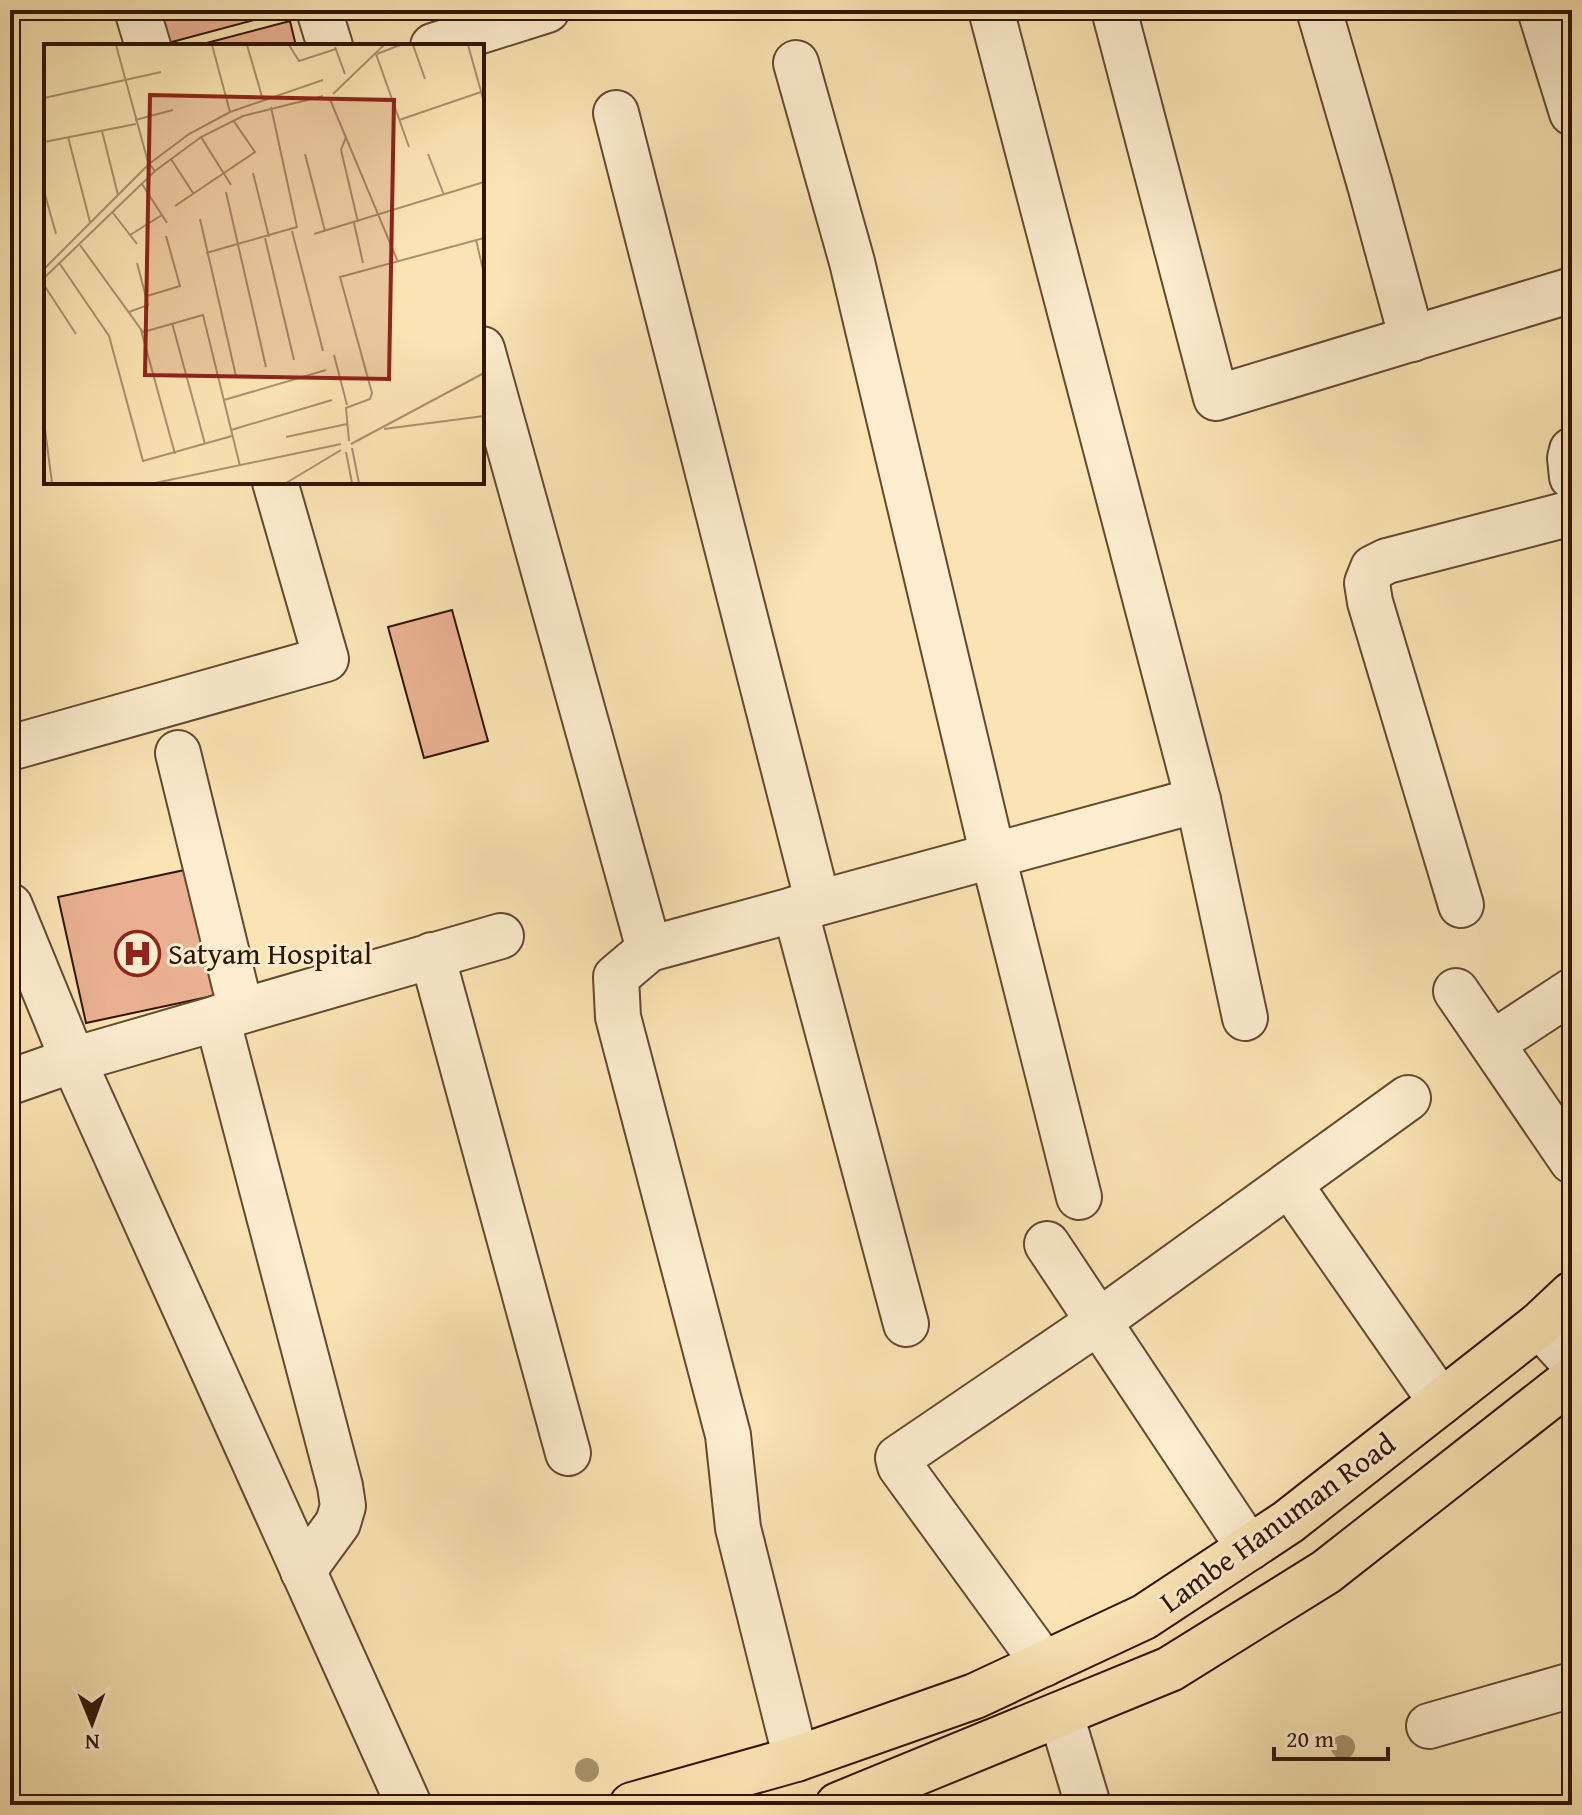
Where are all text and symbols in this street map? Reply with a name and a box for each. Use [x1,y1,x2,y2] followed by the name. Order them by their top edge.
[44,44,484,484] inset map
[113,929,161,977] hospital icon: Satyam Hospital
[168,931,372,975] place label: Satyam Hospital
[1150,1421,1404,1623] street label: Lambe Hanuman Road
[52,1683,132,1763] north arrow
[1274,1711,1388,1761] scale bar
[1286,1721,1334,1756] text: 20 m
[84,1727,100,1759] text: N

